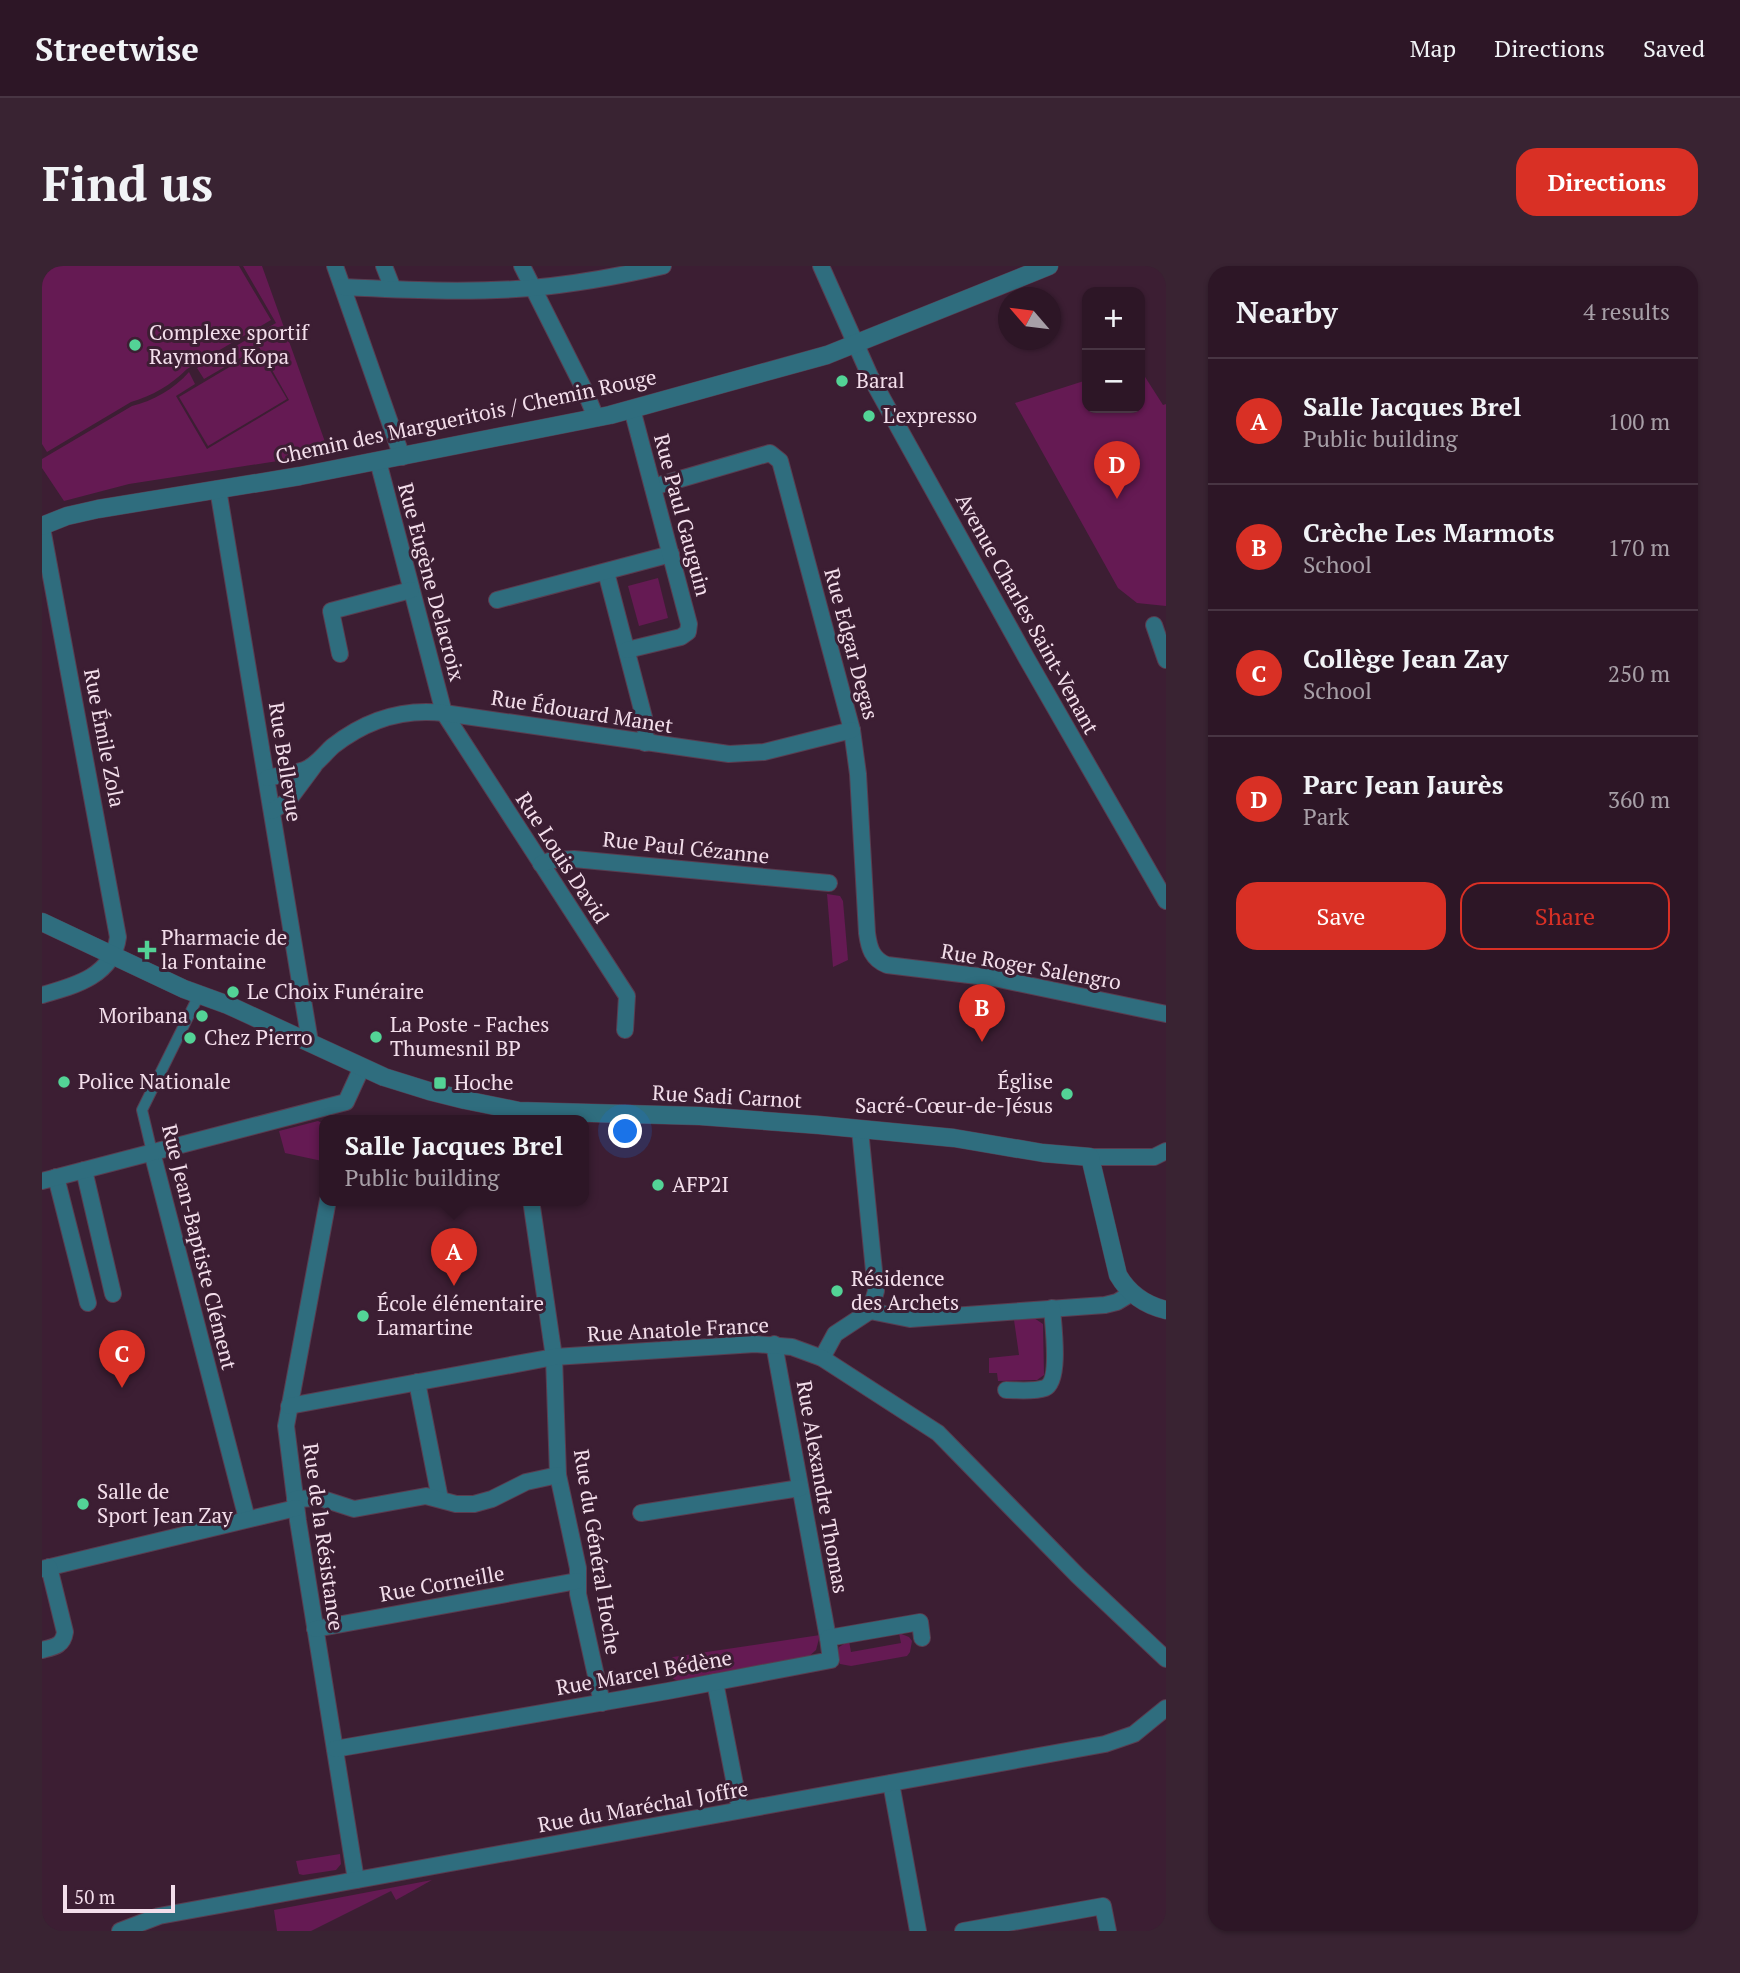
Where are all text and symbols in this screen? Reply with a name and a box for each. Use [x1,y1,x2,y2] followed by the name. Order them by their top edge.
[35,27,199,70] text: Streetwise
[1410,32,1456,64] text: Map
[1494,32,1605,64] text: Directions
[1643,32,1705,64] text: Saved
[1516,148,1698,216] button: Directions
[42,150,213,215] text: Find us
[998,287,1061,350] north arrow
[1082,287,1145,413] map controls
[1082,287,1145,350] button: +
[1236,292,1338,332] text: Nearby
[1583,296,1670,327] text: 4 results
[149,318,310,370] place label: Complexe sportif Raymond Kopa
[127,337,143,353] marker: Complexe sportif Raymond Kopa
[1082,350,1145,413] button: −
[273,362,659,470] street label: Chemin des Margueritois / Chemin Rouge
[856,366,905,394] place label: Baral
[834,373,850,389] marker: Baral
[1303,389,1521,423] text: Salle Jacques Brel
[883,401,977,429] place label: L'expresso
[1251,406,1267,437] text: A
[1608,406,1670,437] text: 100 m
[861,408,877,424] marker: L'expresso
[1303,423,1458,454] text: Public building
[648,431,718,599] street label: Rue Paul Gauguin
[1094,441,1140,499] pin: D
[392,480,472,684] street label: Rue Eugène Delacroix
[950,488,1106,739] street label: Avenue Charles Saint-Venant
[1303,515,1555,549] text: Crèche Les Marmots
[1252,532,1266,563] text: B
[1608,532,1670,563] text: 170 m
[1303,549,1372,580] text: School
[818,565,886,723] street label: Rue Edgar Degas
[1303,641,1508,675] text: Collège Jean Zay
[1252,658,1267,689] text: C
[1608,658,1670,689] text: 250 m
[78,666,132,810] street label: Rue Émile Zola
[1303,675,1372,706] text: School
[489,683,675,739] street label: Rue Édouard Manet
[263,700,309,824] street label: Rue Bellevue
[1303,767,1504,801] text: Parc Jean Jaurès
[1251,784,1267,815] text: D
[1608,784,1670,815] text: 360 m
[510,787,616,929] street label: Rue Louis David
[1303,801,1349,832] text: Park
[601,824,771,870] street label: Rue Paul Cézanne
[1236,882,1446,950] button: Save
[1460,882,1670,950] button: Share
[161,923,287,975] place label: Pharmacie de la Fontaine
[939,936,1123,996] street label: Rue Roger Salengro
[139,942,155,958] marker: Pharmacie de la Fontaine
[247,977,424,1005] place label: Le Choix Funéraire
[225,984,241,1000] marker: Le Choix Funéraire
[959,984,1005,1042] pin: B
[99,1001,188,1029] place label: Moribana
[194,1008,210,1024] marker: Moribana
[390,1010,549,1062] place label: La Poste - Faches Thumesnil BP
[204,1023,313,1051] place label: Chez Pierro
[368,1029,384,1045] marker: La Poste - Faches Thumesnil BP
[182,1030,198,1046] marker: Chez Pierro
[78,1067,231,1095] place label: Police Nationale
[855,1067,1053,1119] place label: Église Sacré-Cœur-de-Jésus
[454,1068,514,1096] place label: Hoche
[56,1074,72,1090] marker: Police Nationale
[432,1075,448,1091] marker: Hoche
[651,1078,803,1114] street label: Rue Sadi Carnot
[1059,1086,1075,1102] marker: Église Sacré-Cœur-de-Jésus
[608,1114,642,1148] your location
[319,1115,589,1206] popup
[156,1121,244,1373] street label: Rue Jean-Baptiste Clément
[345,1128,563,1162] text: Salle Jacques Brel
[345,1162,499,1193] text: Public building
[672,1170,729,1198] place label: AFP2I
[650,1177,666,1193] marker: AFP2I
[431,1228,477,1286] pin: A
[851,1264,959,1316] place label: Résidence des Archets
[829,1283,845,1299] marker: Résidence des Archets
[377,1289,544,1341] place label: École élémentaire Lamartine
[355,1308,371,1324] marker: École élémentaire Lamartine
[586,1310,770,1348] street label: Rue Anatole France
[99,1330,145,1388] pin: C
[790,1378,855,1595] street label: Rue Alexandre Thomas
[297,1441,351,1633] street label: Rue de la Résistance
[568,1447,628,1657] street label: Rue du Général Hoche
[97,1477,233,1529] place label: Salle de Sport Jean Zay
[75,1496,91,1512] marker: Salle de Sport Jean Zay
[377,1558,506,1608] street label: Rue Corneille
[554,1643,734,1701] street label: Rue Marcel Bédène
[535,1774,750,1838] street label: Rue du Maréchal Joffre
[63,1882,175,1914] scale bar
[74,1884,115,1909] text: 50 m

